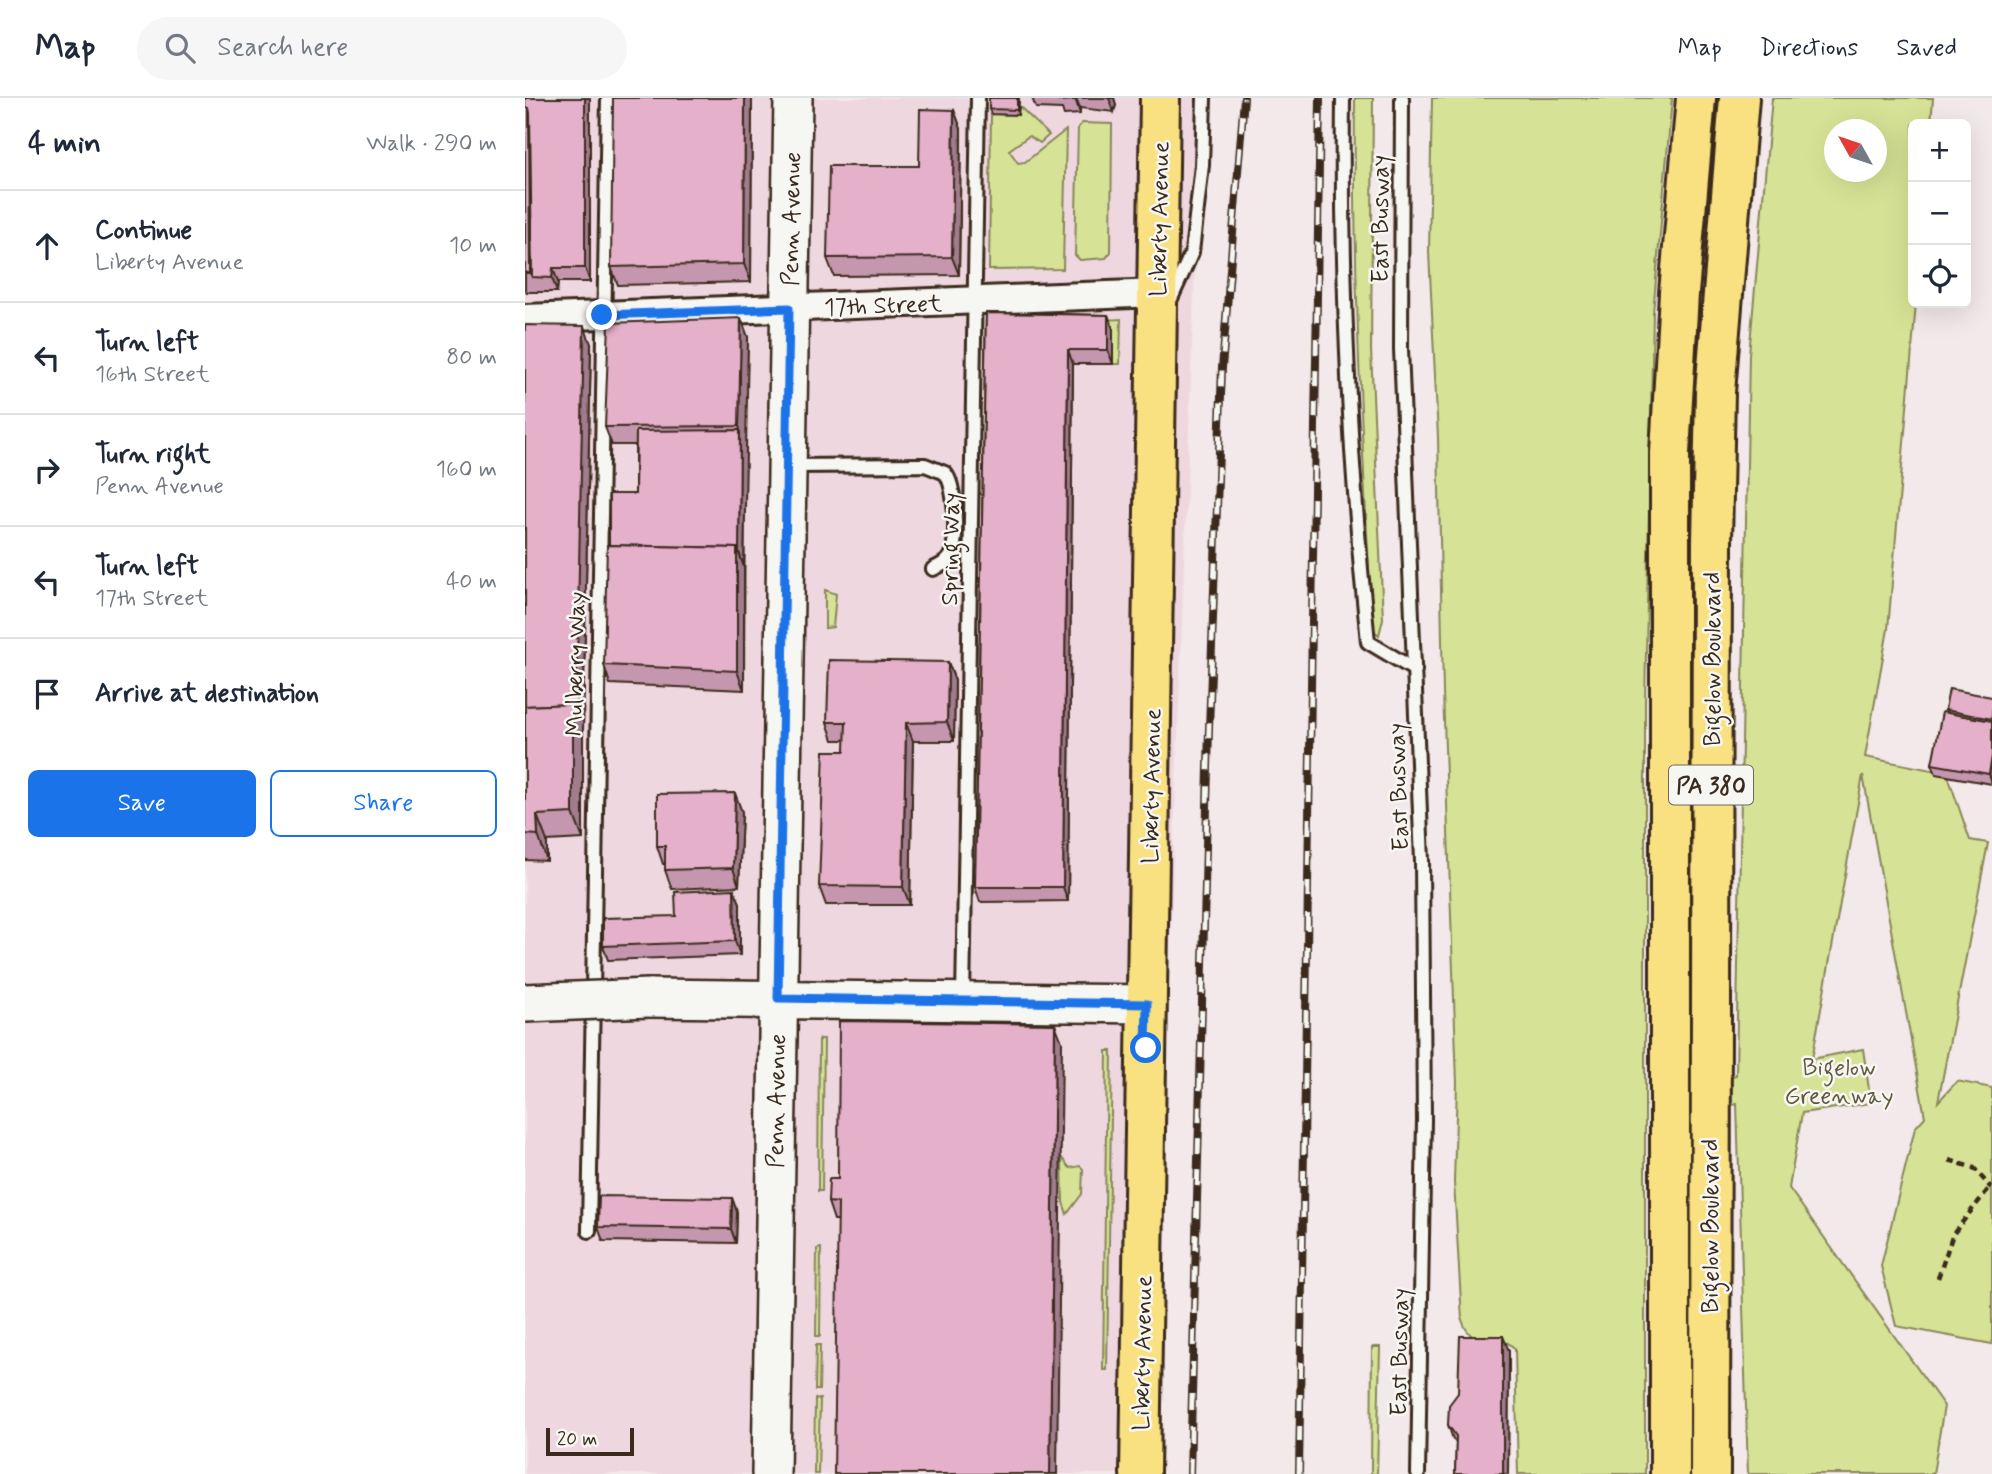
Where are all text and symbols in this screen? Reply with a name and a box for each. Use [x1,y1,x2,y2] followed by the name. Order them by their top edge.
[137,17,627,80] search box
[35,26,95,70] text: Map
[161,29,199,67] icon: search
[217,31,348,65] text: Search here
[1678,33,1722,64] text: Map
[1760,33,1858,64] text: Directions
[1896,33,1957,64] text: Saved
[1824,119,1887,182] north arrow
[1908,119,1971,308] map controls
[1908,119,1971,182] button: +
[28,124,101,163] text: 4 min
[366,129,497,159] text: Walk · 290 m
[1144,141,1177,297] street label: Liberty Avenue
[776,152,809,286] street label: Penn Avenue
[1366,155,1397,283] street label: East Busway
[1908,182,1971,245] button: −
[95,214,192,248] text: Continue
[28,227,66,265] icon: ahead
[449,231,497,261] text: 10 m
[1908,245,1971,308] button: locate
[95,248,244,278] text: Liberty Avenue
[823,289,943,324] street label: 17th Street
[586,299,617,330] route end
[95,326,199,360] text: Turn left
[28,339,66,377] icon: left
[446,343,497,373] text: 80 m
[95,360,209,390] text: 16th Street
[95,438,211,472] text: Turn right
[28,451,66,489] icon: right
[436,455,497,485] text: 160 m
[95,472,224,502] text: Penn Avenue
[935,492,971,606] street label: Spring Way
[95,550,199,584] text: Turn left
[28,563,66,601] icon: left
[446,567,497,597] text: 40 m
[1698,572,1732,746] street label: Bigelow Boulevard
[95,584,208,614] text: 17th Street
[560,591,593,737] street label: Mulberry Way
[28,675,66,713] icon: arrive
[95,677,319,711] text: Arrive at destination
[1136,708,1169,864] street label: Liberty Avenue
[1382,722,1417,851] street label: East Busway
[1669,765,1753,804] road number: PA 380
[28,770,256,837] button: Save
[270,770,497,837] button: Share
[1130,1032,1161,1063] route start
[761,1034,794,1168] street label: Penn Avenue
[1785,1053,1893,1112] park label: Bigelow Greenway
[1696,1139,1730,1313] street label: Bigelow Boulevard
[1127,1275,1160,1431] street label: Liberty Avenue
[1384,1288,1417,1416] street label: East Busway
[546,1425,633,1457] scale bar
[557,1427,597,1452] text: 20 m

